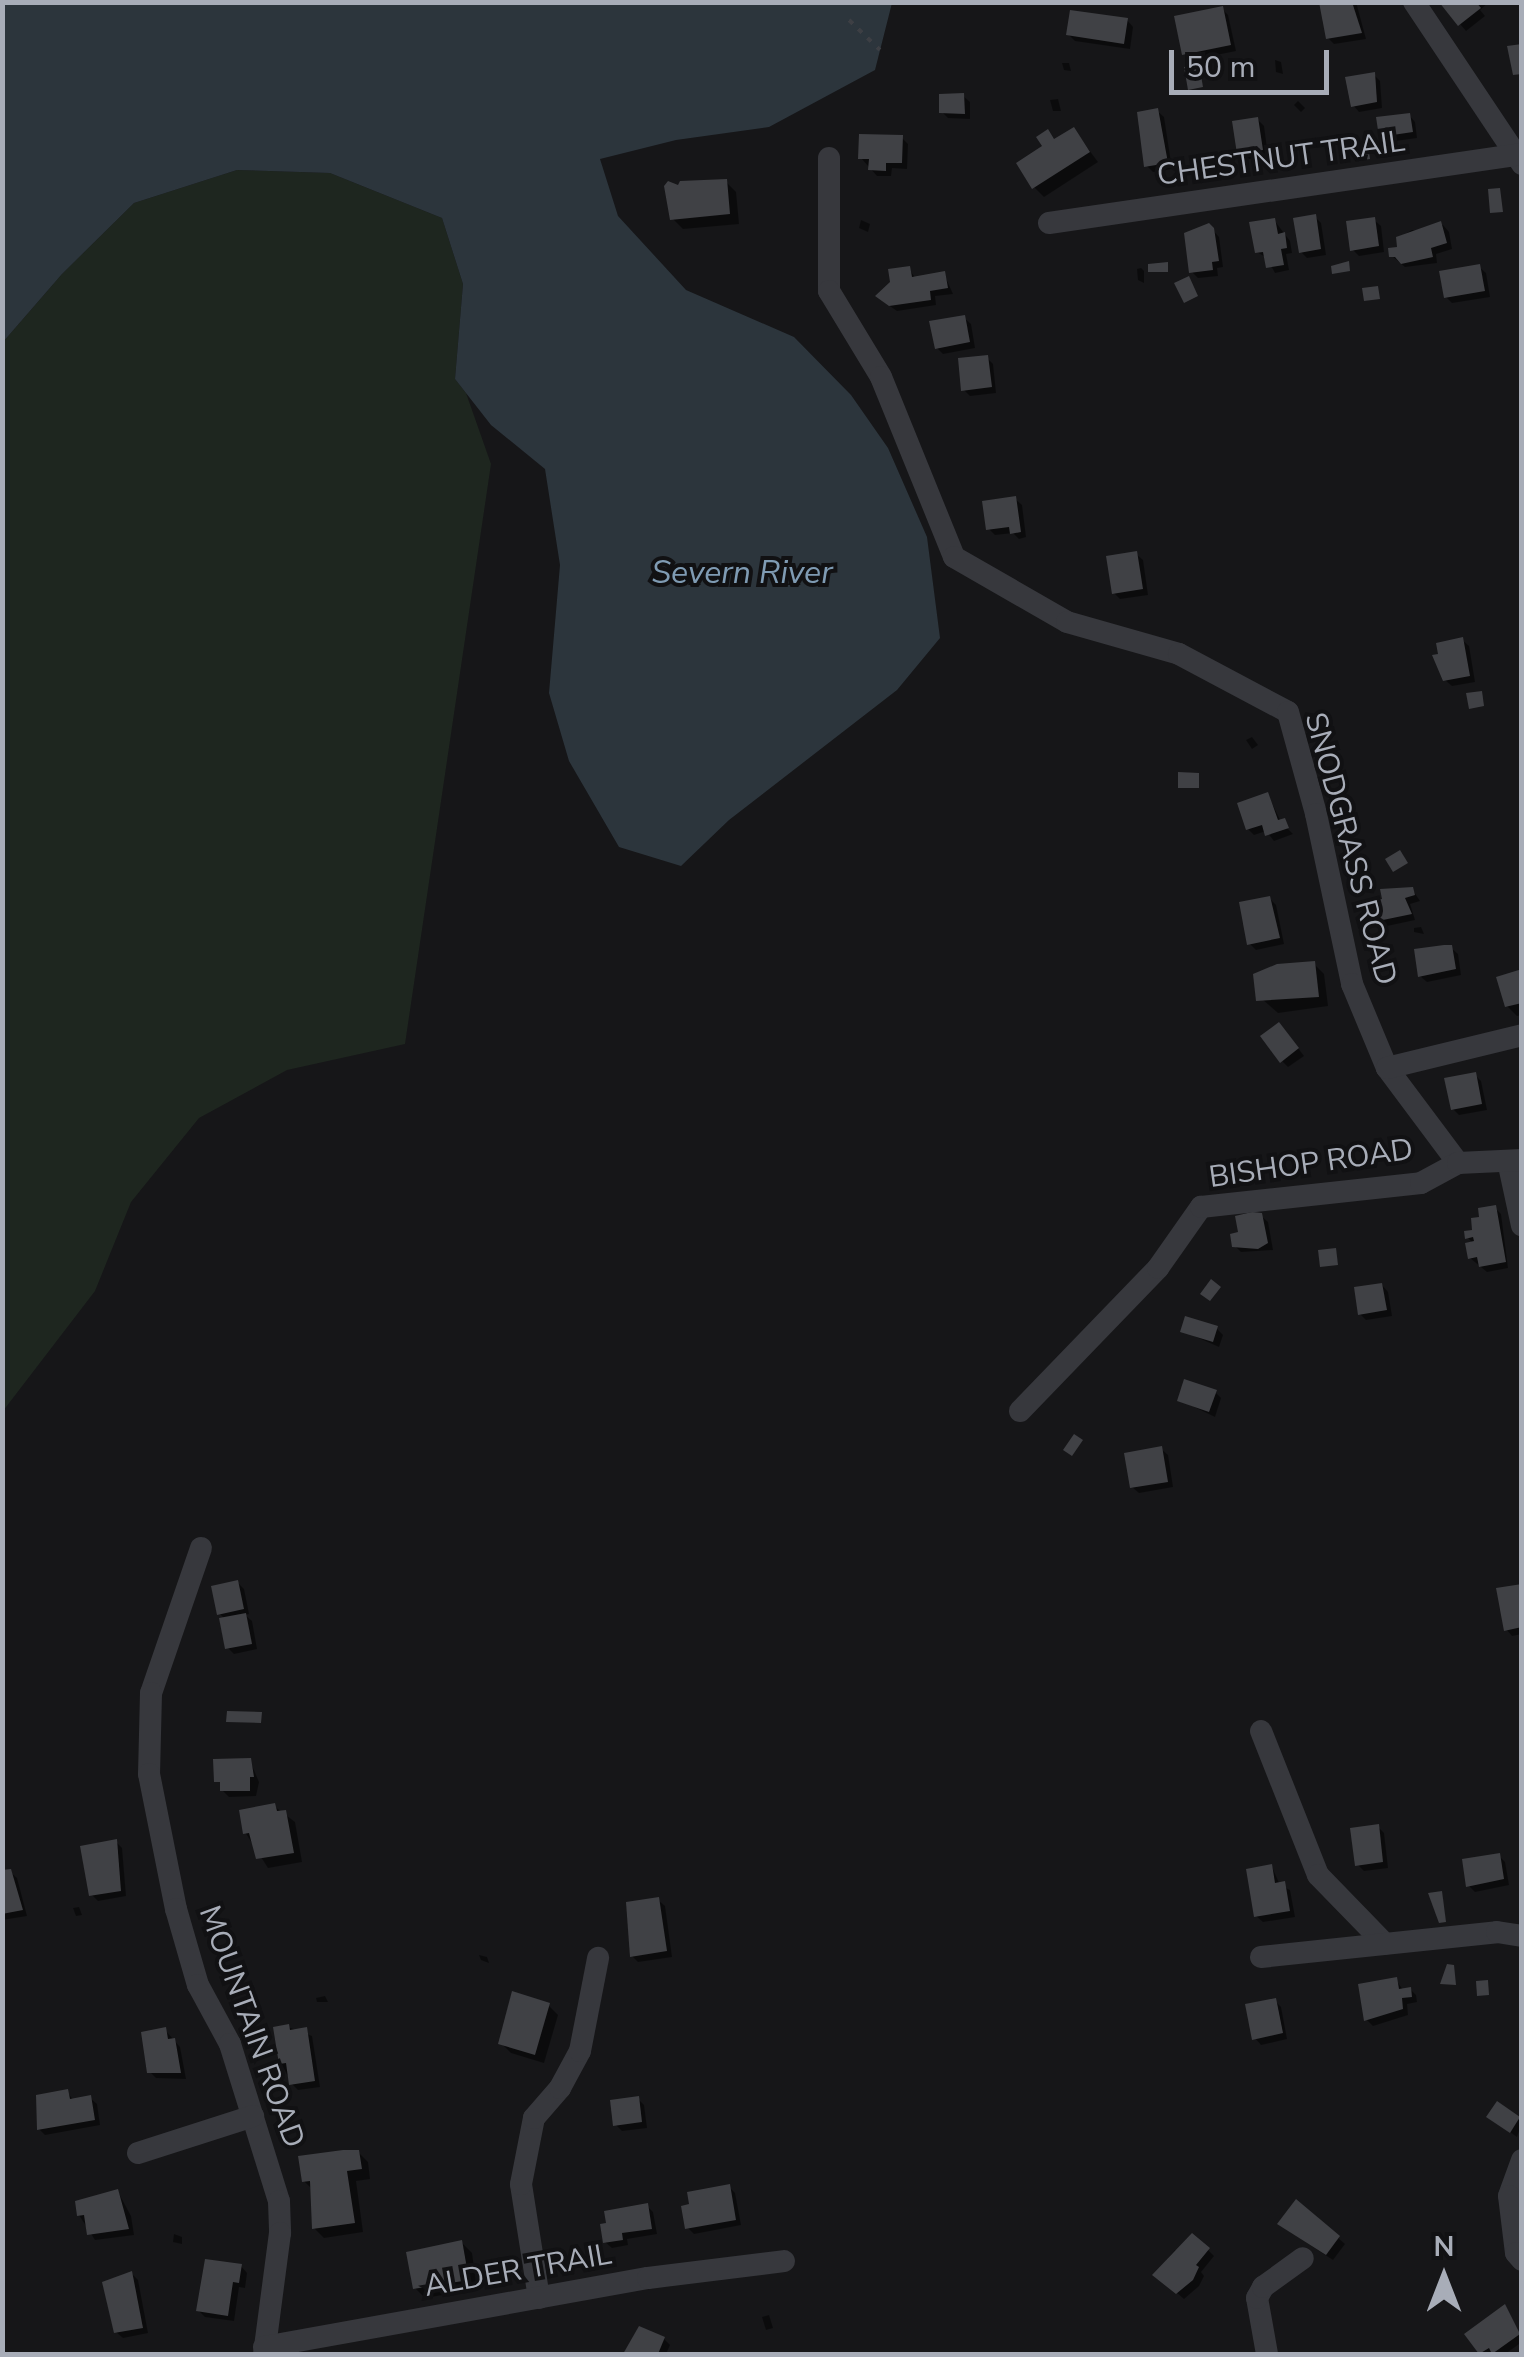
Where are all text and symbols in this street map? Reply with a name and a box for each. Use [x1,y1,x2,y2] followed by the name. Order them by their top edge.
[1174,30,1334,92] scale bar
[1186,47,1255,88] text: 50 m
[1155,124,1407,194] street label: CHESTNUT TRAIL
[651,554,833,592] water label: Severn River
[1296,709,1404,989] street label: SNODGRASS ROAD
[1207,1132,1415,1196] street label: BISHOP ROAD
[191,1901,311,2153] street label: MOUNTAIN ROAD
[1394,2227,1494,2327] north arrow
[1434,2228,1454,2266] text: N
[422,2237,614,2305] street label: ALDER TRAIL

